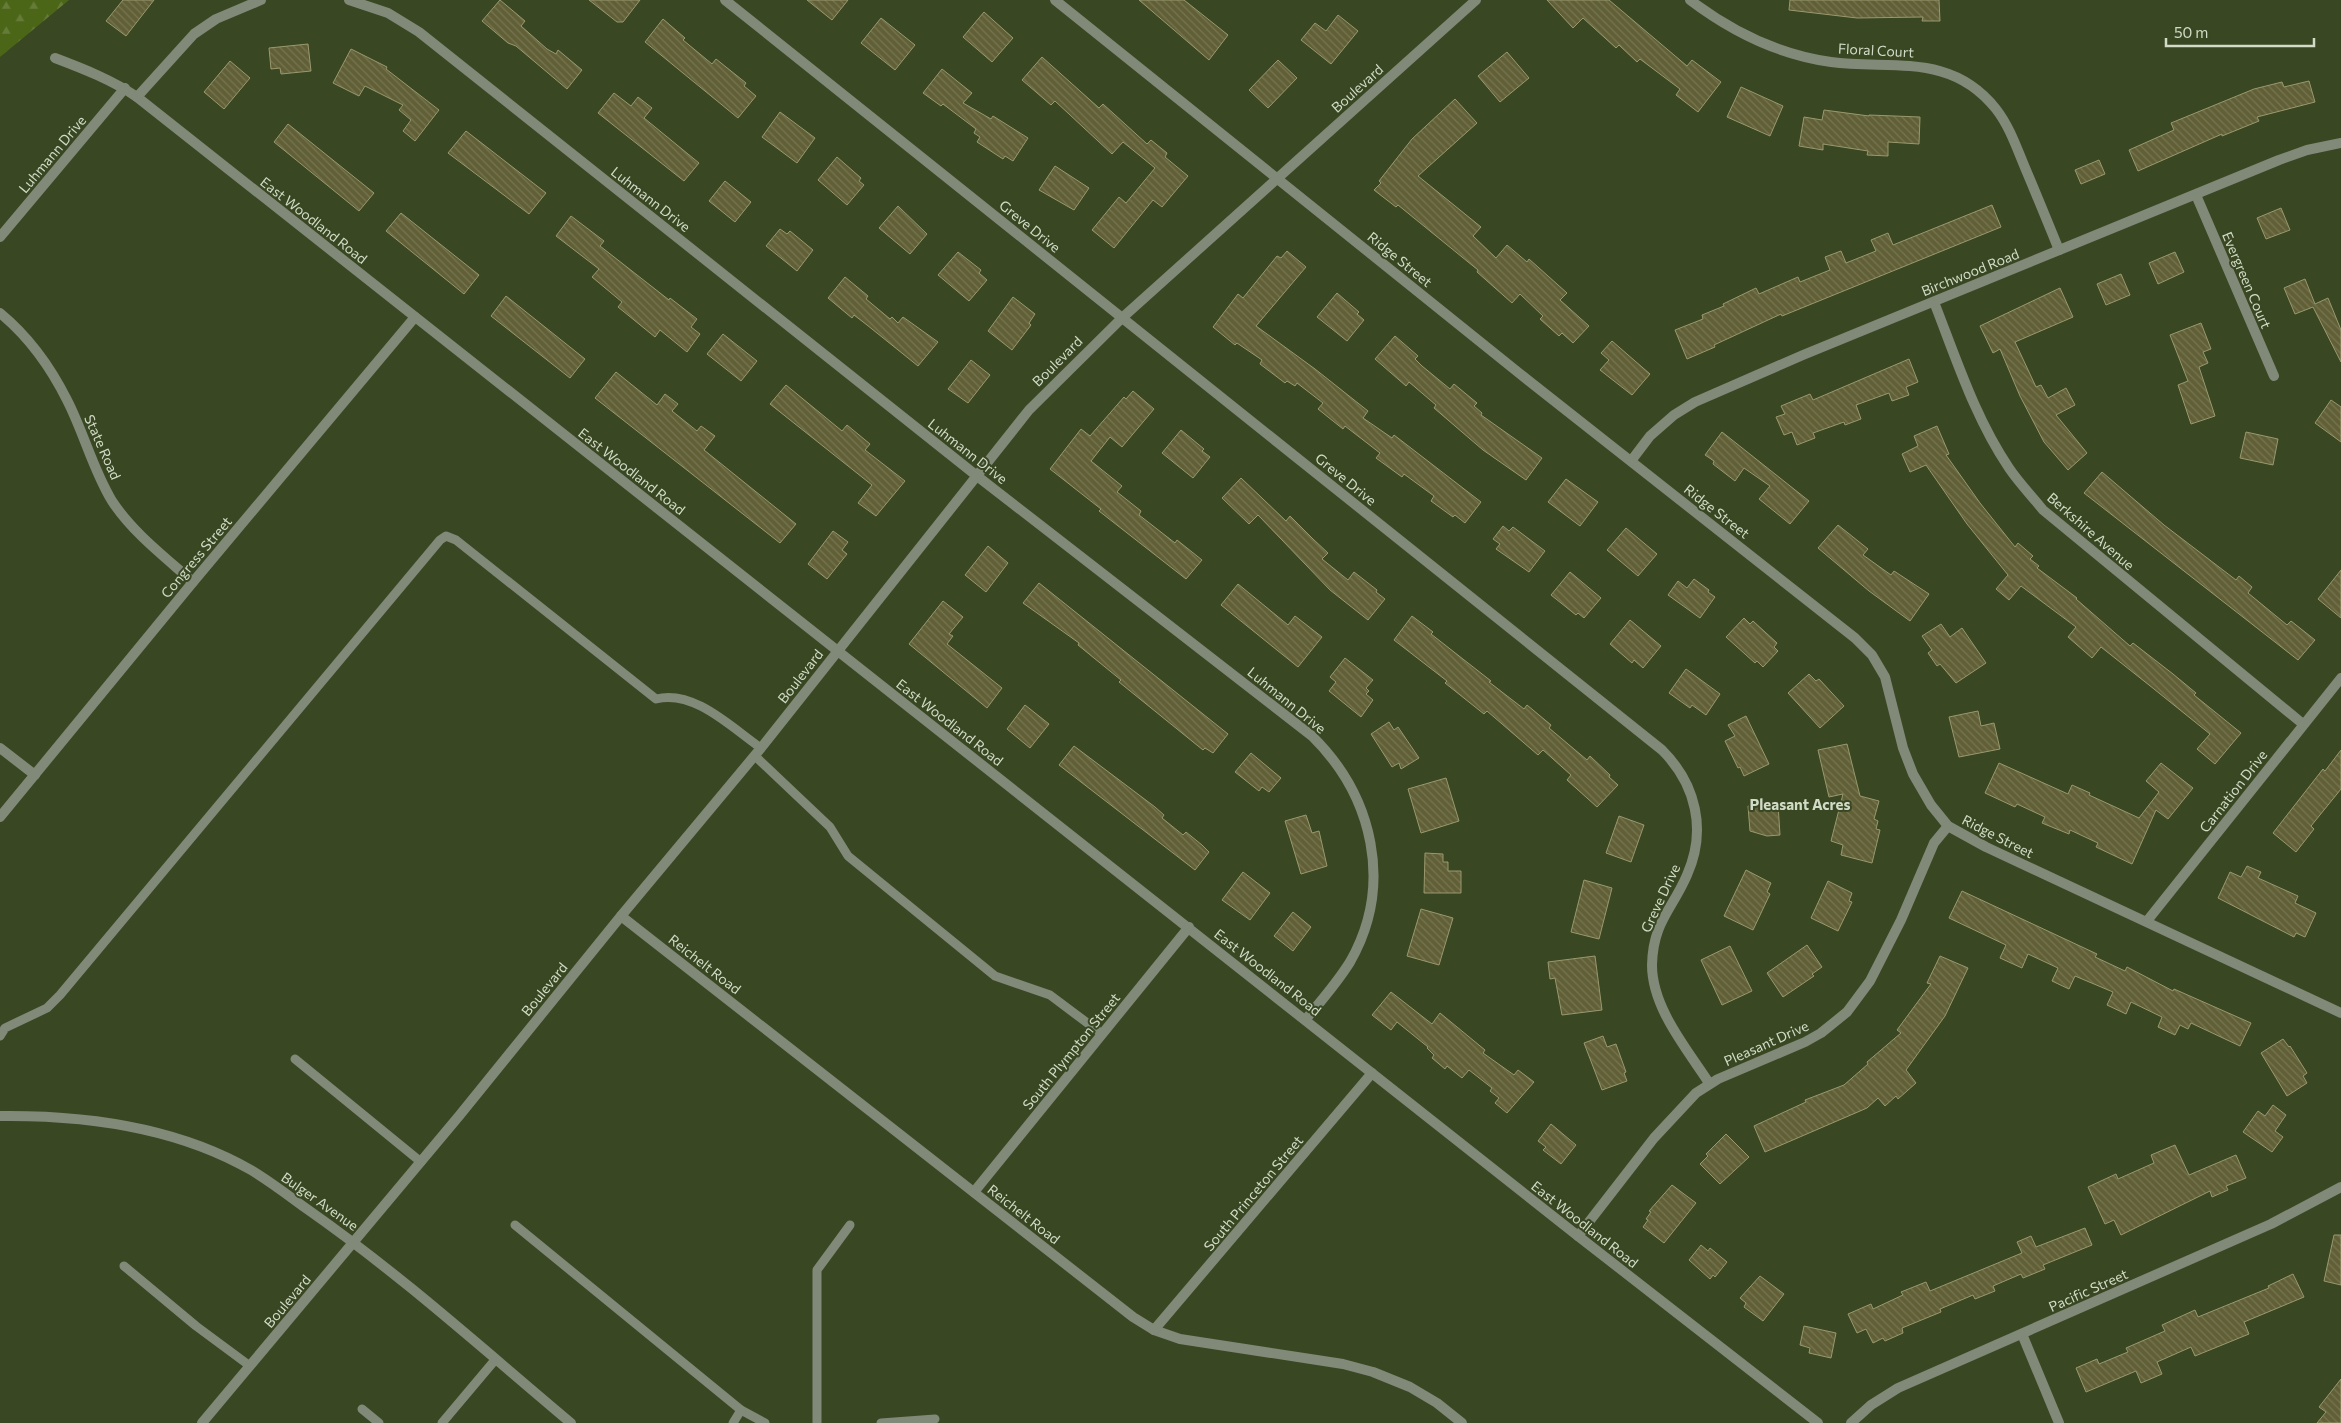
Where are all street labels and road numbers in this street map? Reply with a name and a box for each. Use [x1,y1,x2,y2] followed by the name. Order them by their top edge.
[1838,40,1915,60] street label: Floral Court
[1328,60,1386,116] street label: Boulevard
[15,112,89,196] street label: Luhmann Drive
[608,163,694,235] street label: Luhmann Drive
[257,173,371,267] street label: East Woodland Road
[996,196,1064,256] street label: Greve Drive
[1364,228,1436,290] street label: Ridge Street
[2219,229,2275,331] street label: Evergreen Court
[1919,245,2021,299] street label: Birchwood Road
[1028,332,1086,390] street label: Boulevard
[81,412,125,482] street label: State Road
[925,415,1011,487] street label: Luhmann Drive
[575,424,689,518] street label: East Woodland Road
[1312,449,1380,509] street label: Greve Drive
[1681,480,1753,542] street label: Ridge Street
[2044,489,2138,573] street label: Berkshire Avenue
[157,513,235,601] street label: Congress Street
[774,646,826,706] street label: Boulevard
[1244,663,1330,737] street label: Luhmann Drive
[893,675,1007,769] street label: East Woodland Road
[2195,746,2271,836] street label: Carnation Drive
[1959,811,2037,861] street label: Ridge Street
[1637,861,1683,935] street label: Greve Drive
[1211,925,1325,1019] street label: East Woodland Road
[666,931,744,997] street label: Reichelt Road
[517,959,571,1019] street label: Boulevard
[1019,989,1123,1113] street label: South Plympton Street
[1721,1017,1811,1069] street label: Pleasant Drive
[1200,1132,1306,1254] street label: South Princeton Street
[278,1168,362,1234] street label: Bulger Avenue
[1528,1177,1642,1271] street label: East Woodland Road
[985,1181,1063,1247] street label: Reichelt Road
[2046,1265,2130,1315] street label: Pacific Street
[260,1271,314,1331] street label: Boulevard

